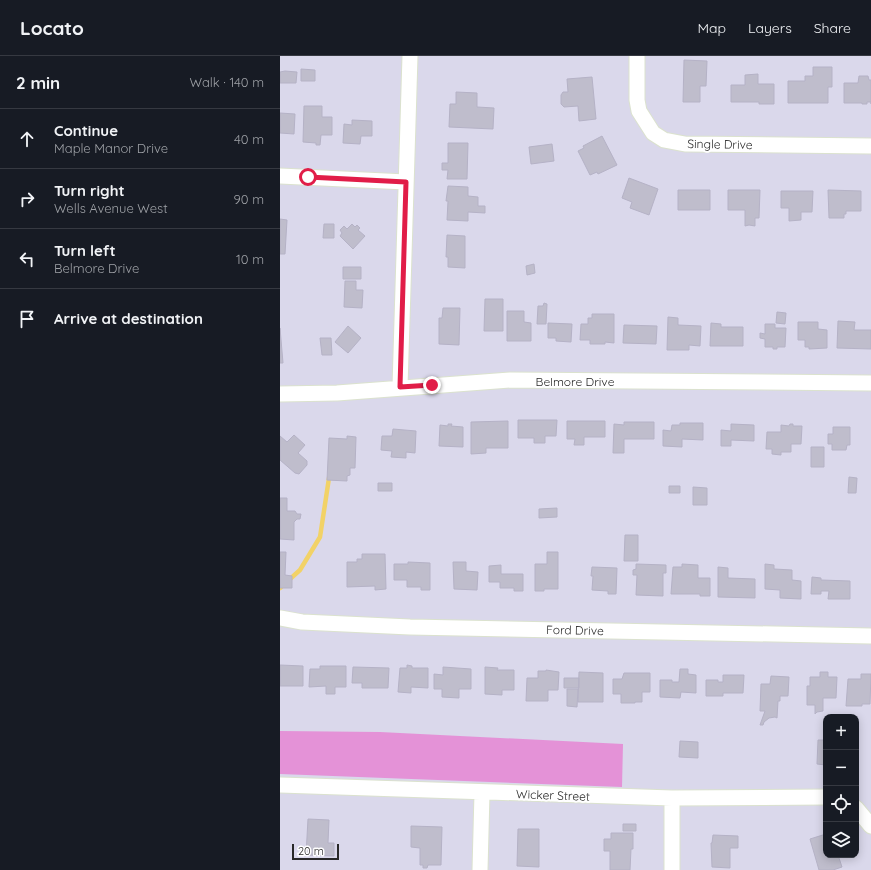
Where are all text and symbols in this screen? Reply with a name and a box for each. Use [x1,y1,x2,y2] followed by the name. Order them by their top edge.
[20,16,84,40] text: Locato
[697,19,726,37] text: Map
[748,19,792,37] text: Layers
[814,19,851,37] text: Share
[16,72,60,93] text: 2 min
[189,74,264,90] text: Walk · 140 m
[54,121,118,140] text: Continue
[16,128,38,150] icon: ahead
[234,131,264,147] text: 40 m
[687,136,753,152] street label: Single Drive
[54,140,168,156] text: Maple Manor Drive
[299,168,317,186] route start
[54,181,125,200] text: Turn right
[16,188,38,210] icon: right
[234,191,264,207] text: 90 m
[54,200,168,216] text: Wells Avenue West
[54,241,116,260] text: Turn left
[16,248,38,270] icon: left
[236,251,264,267] text: 10 m
[54,260,139,276] text: Belmore Drive
[16,308,38,330] icon: arrive
[54,309,203,328] text: Arrive at destination
[536,374,615,389] street label: Belmore Drive
[423,376,441,394] route end
[546,622,604,638] street label: Ford Drive
[823,714,859,858] map controls
[823,714,859,750] button: +
[823,750,859,786] button: −
[516,786,590,804] street label: Wicker Street
[823,786,859,822] button: locate
[823,822,859,858] button: layers
[292,842,339,861] scale bar
[298,844,324,858] text: 20 m

